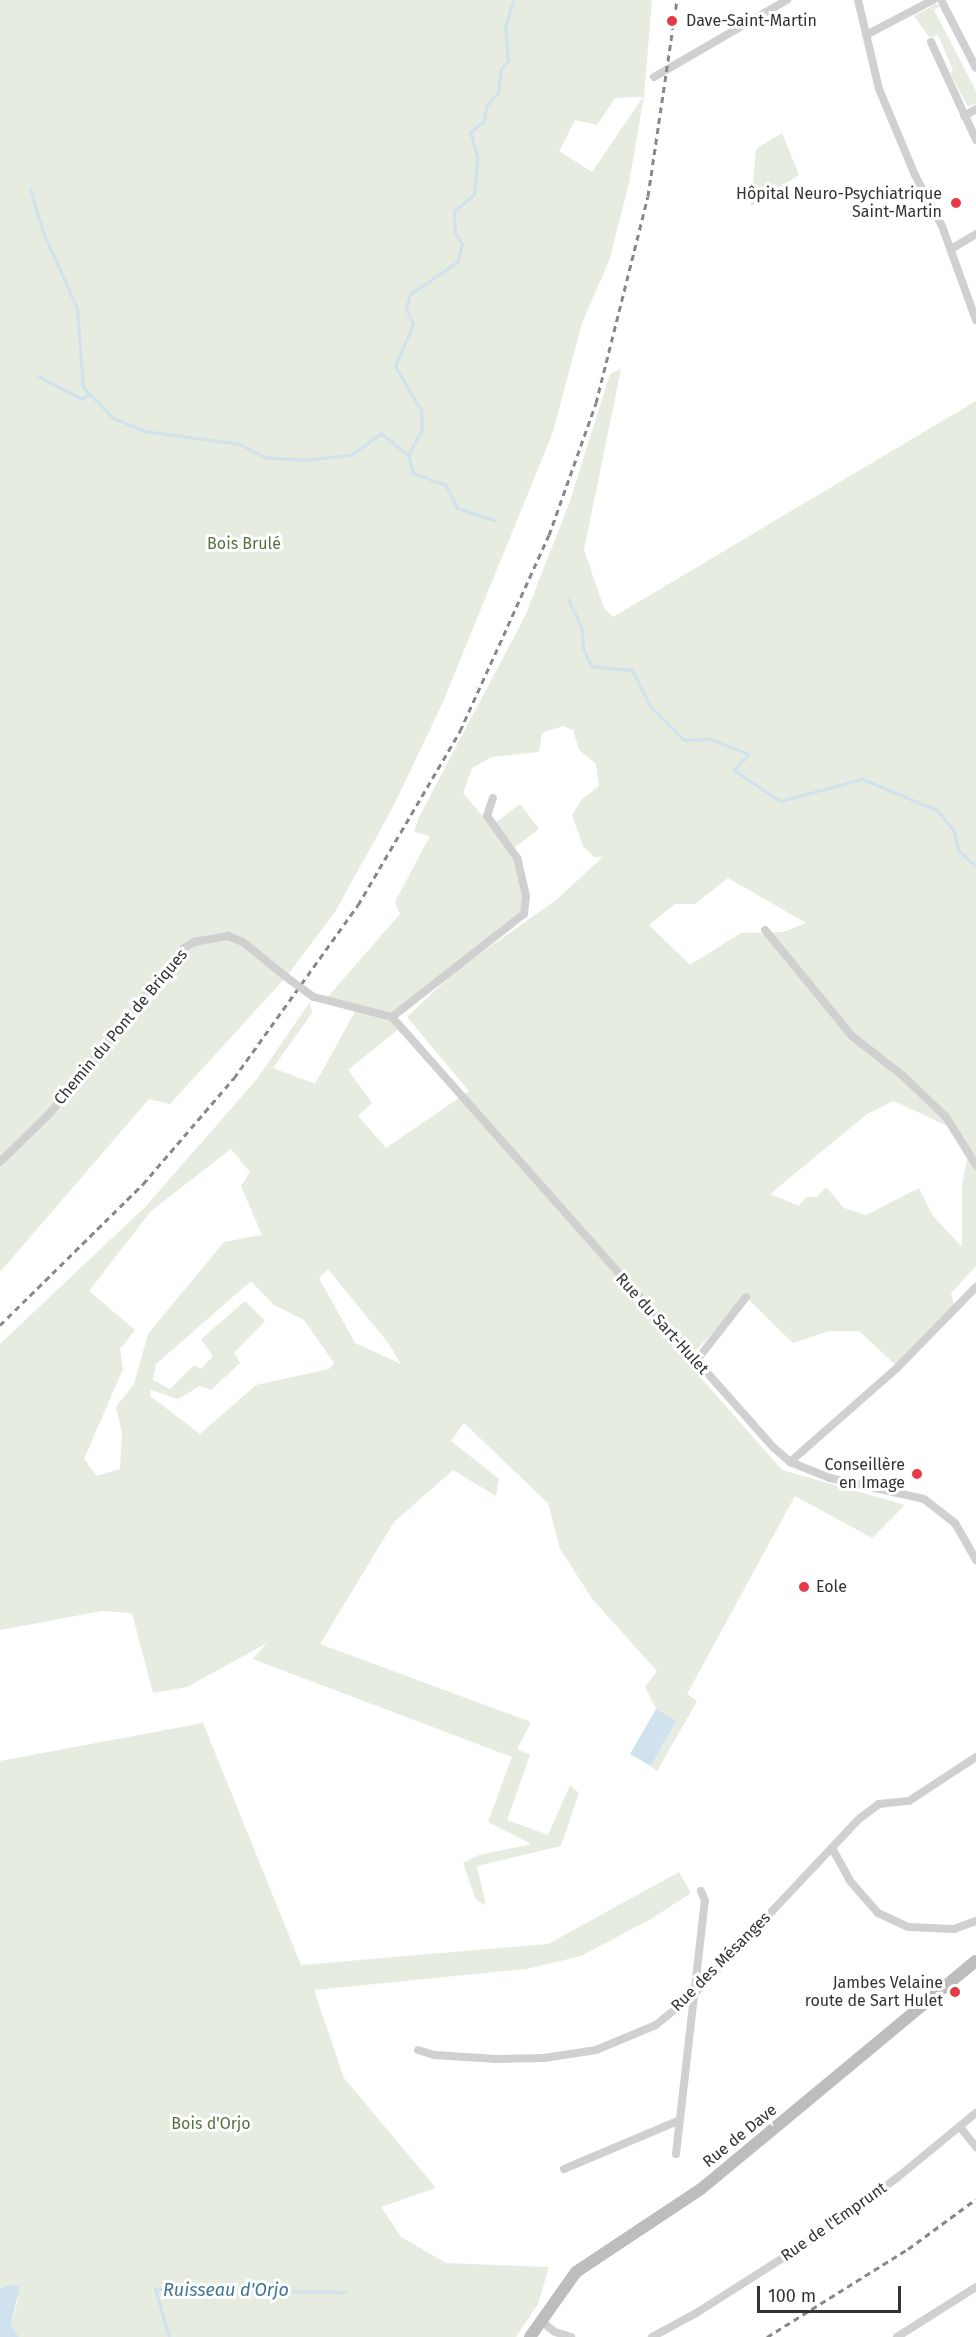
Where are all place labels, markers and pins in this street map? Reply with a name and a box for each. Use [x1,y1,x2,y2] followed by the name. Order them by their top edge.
[686,11,817,31] place label: Dave-Saint-Martin
[663,12,681,30] marker: Dave-Saint-Martin
[736,184,942,222] place label: Hôpital Neuro-Psychiatrique Saint-Martin
[947,194,965,212] marker: Hôpital Neuro-Psychiatrique Saint-Martin
[825,1455,905,1493] place label: Conseillère en Image
[910,1467,924,1481] marker: Conseillère en Image
[816,1577,847,1597] place label: Eole
[797,1580,811,1594] marker: Eole
[805,1973,943,2011] place label: Jambes Velaine route de Sart Hulet
[948,1985,962,1999] marker: Jambes Velaine route de Sart Hulet

